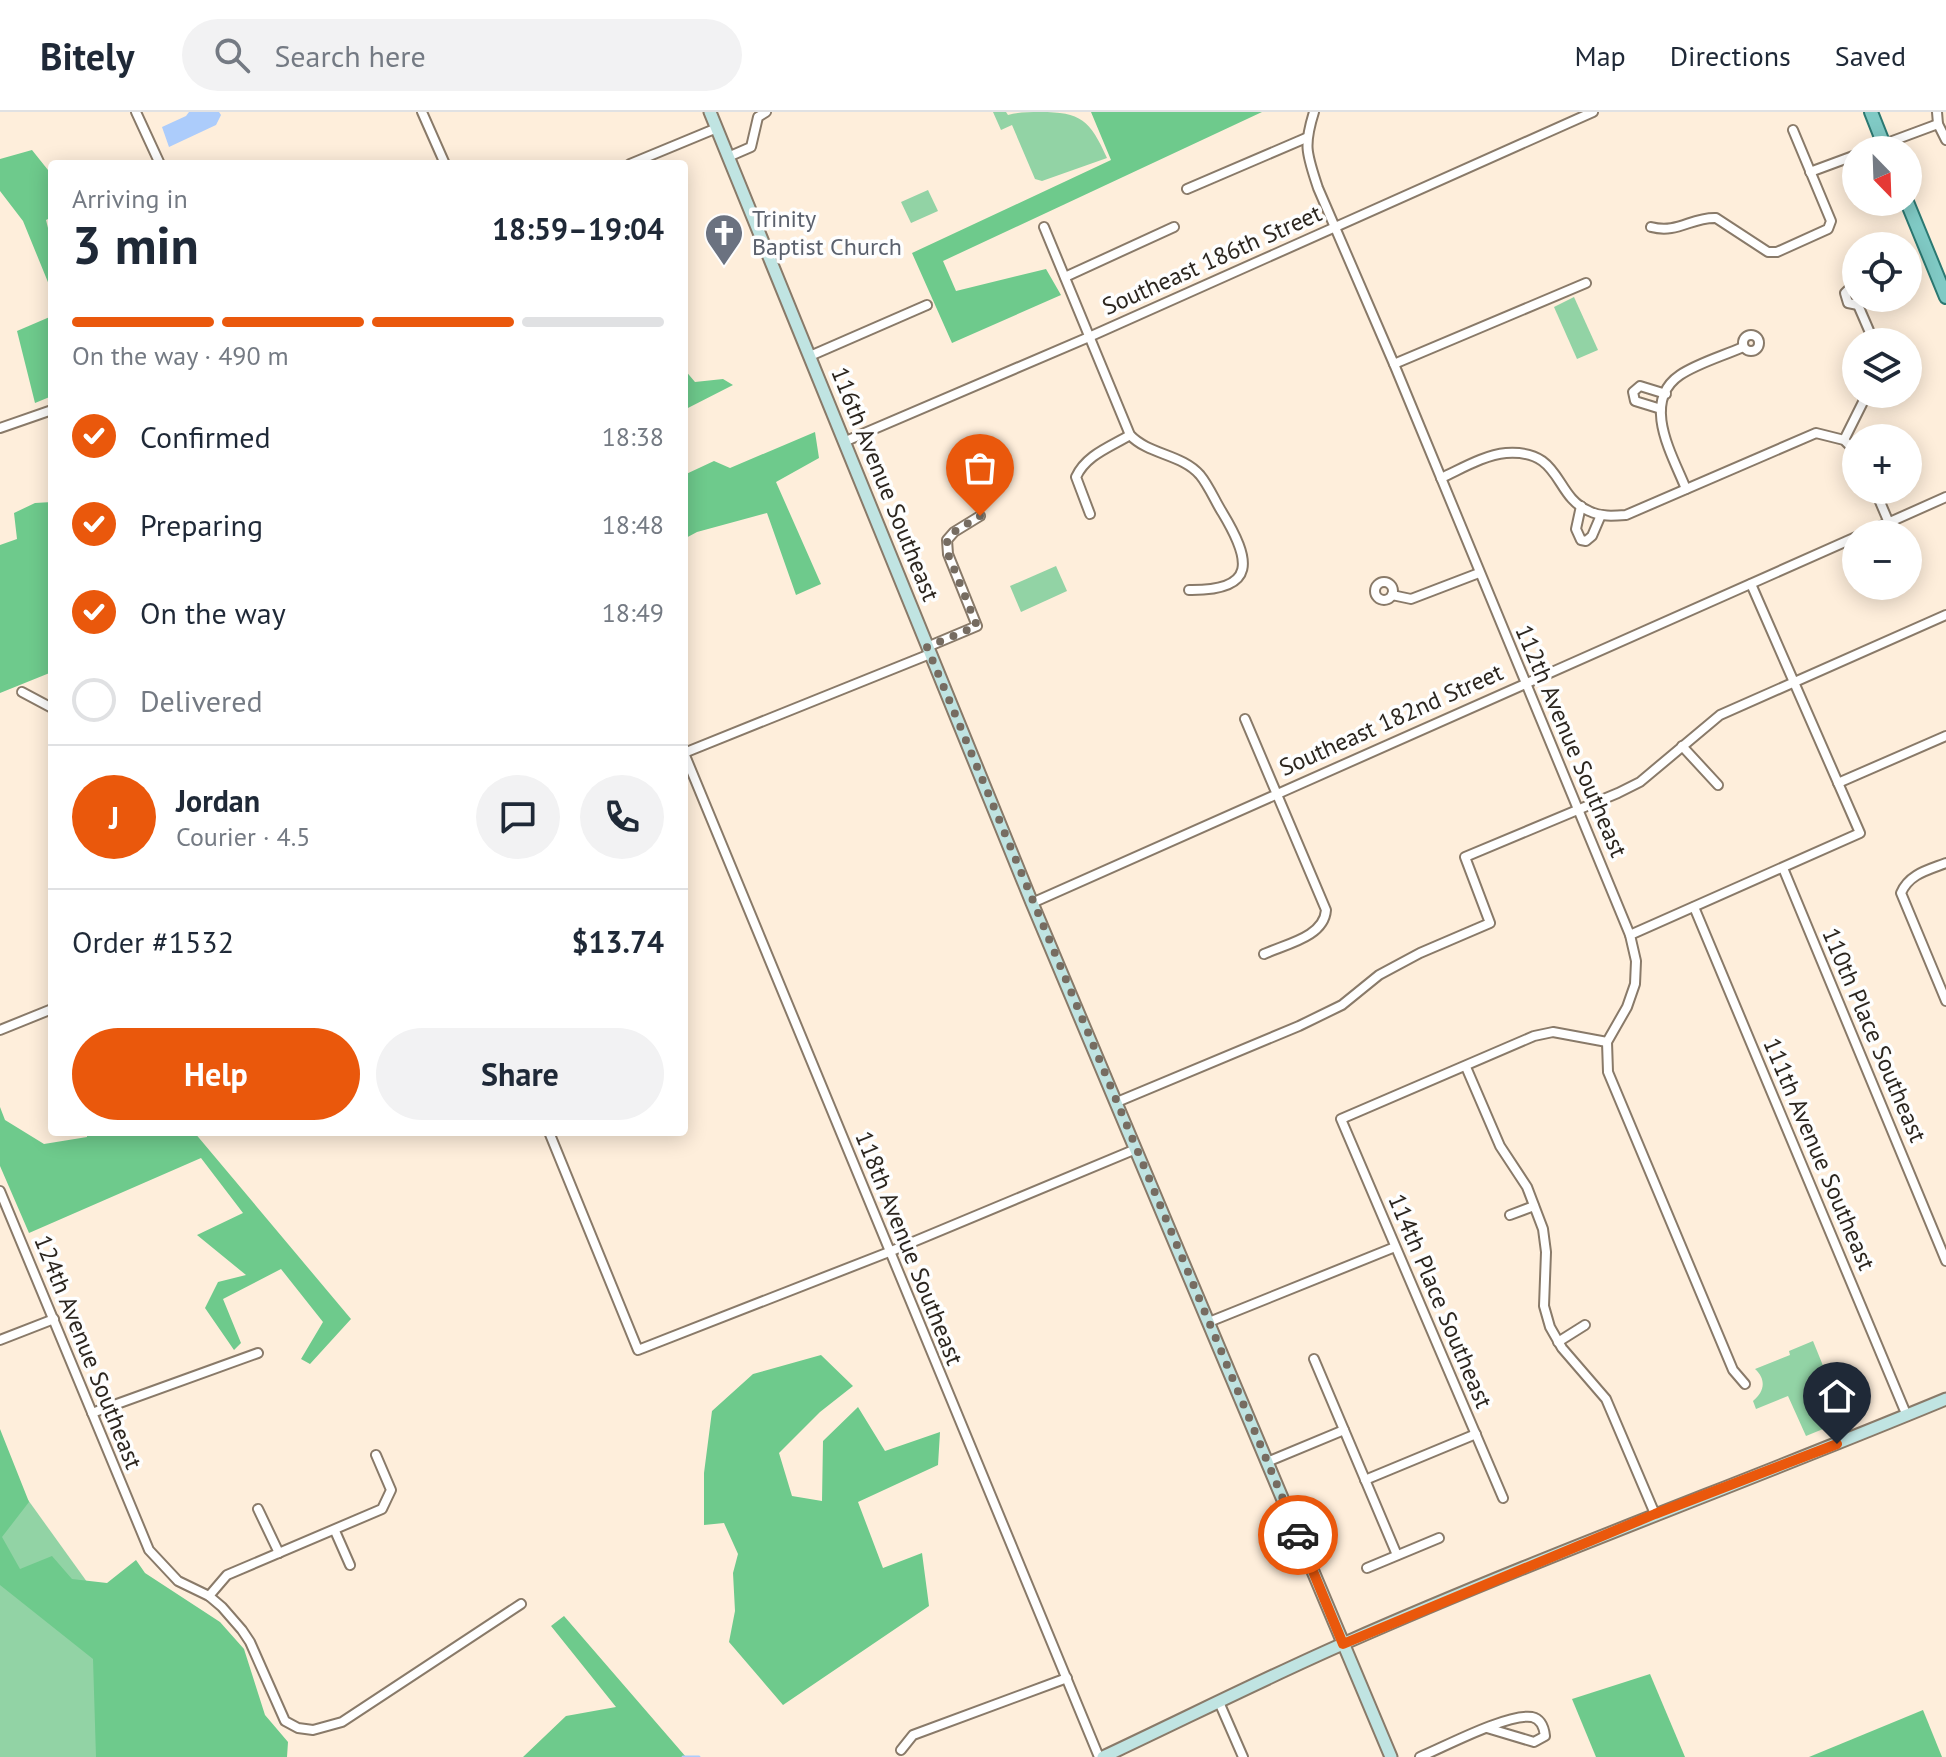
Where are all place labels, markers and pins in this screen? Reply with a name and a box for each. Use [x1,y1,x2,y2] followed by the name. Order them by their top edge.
[752,203,902,262] place label: Trinity Baptist Church
[703,212,745,267] church icon: Trinity Baptist Church
[946,434,1014,516] pin
[1803,1362,1871,1444] pin

